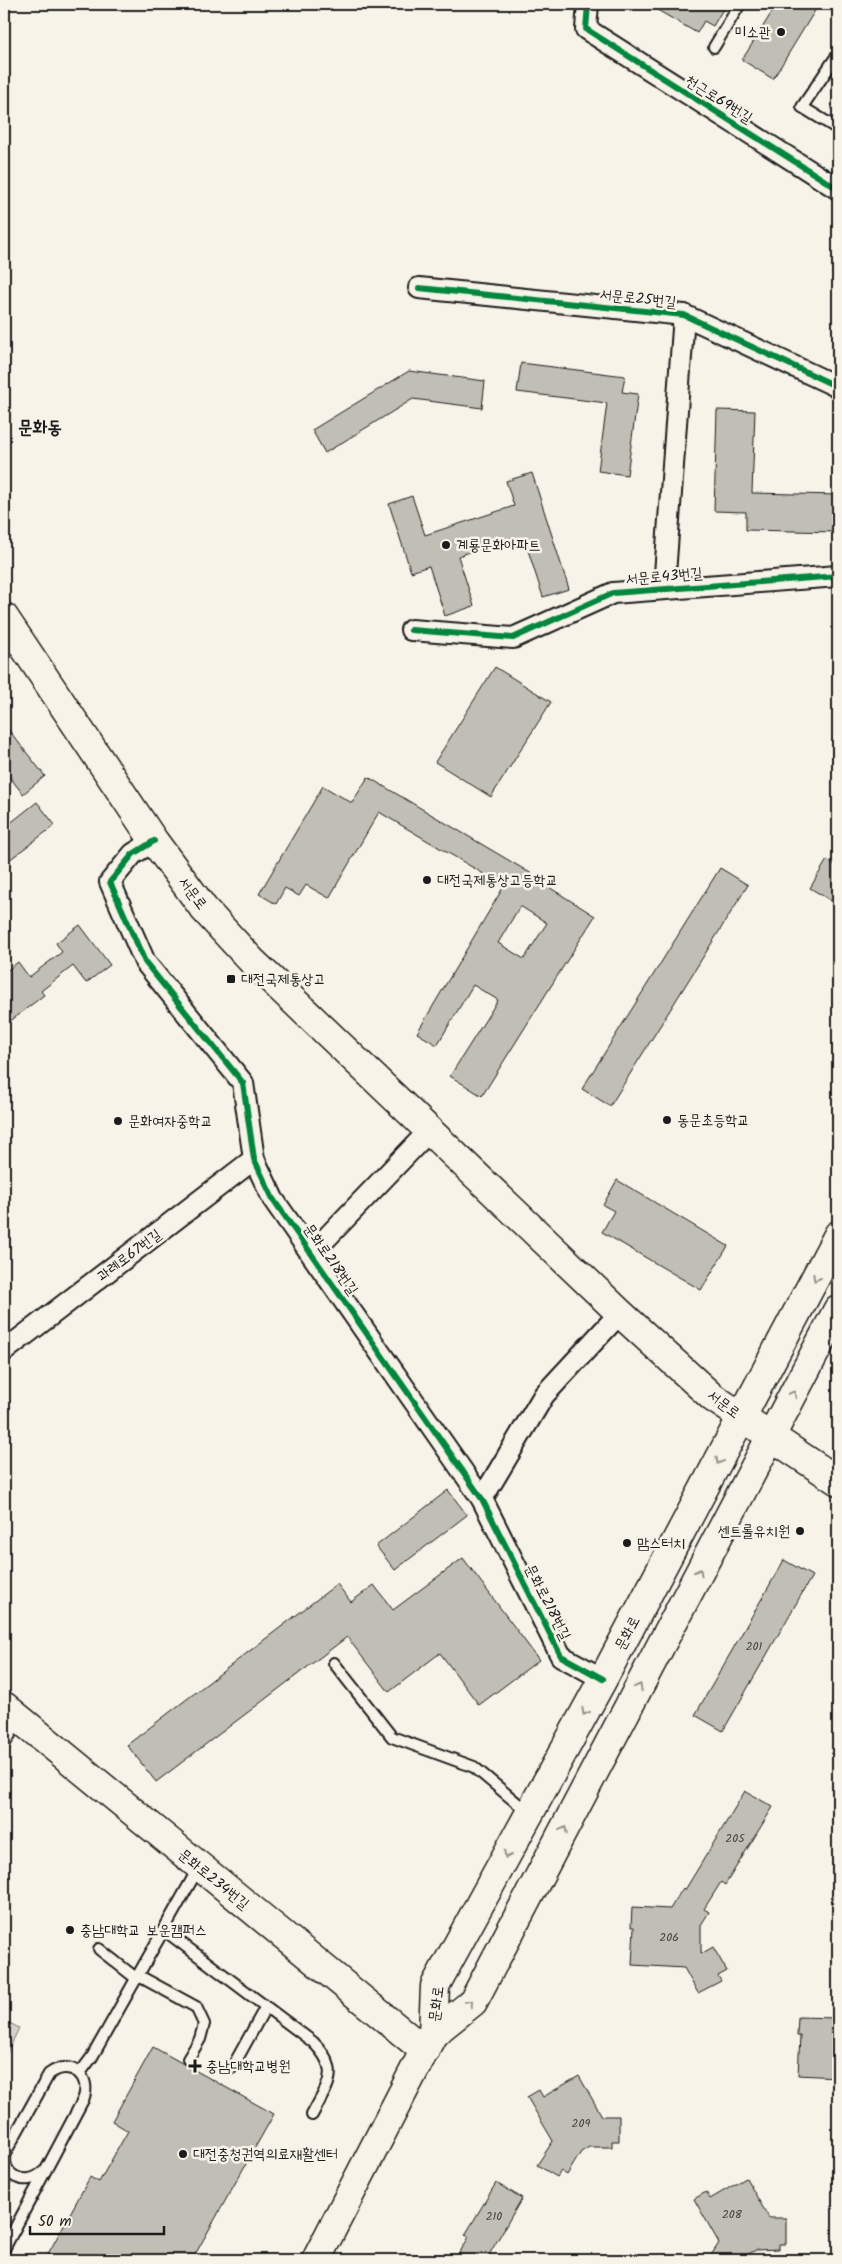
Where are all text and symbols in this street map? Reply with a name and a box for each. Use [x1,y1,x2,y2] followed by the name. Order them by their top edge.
[735,21,771,45] place label: 미소관
[775,26,787,38] marker: 미소관
[680,70,757,130] street label: 천근로69번길
[598,283,678,315] street label: 서문로25번길
[18,414,62,443] district label: 문화동
[456,534,541,558] place label: 계룡문화아파트
[440,539,452,551] marker: 계룡문화아파트
[625,562,704,592] street label: 서문로43번길
[437,869,558,893] place label: 대전국제통상고등학교
[172,872,213,915] street label: 서문로
[421,874,433,886] marker: 대전국제통상고등학교
[241,968,326,992] place label: 대전국제통상고
[225,973,237,985] marker: 대전국제통상고
[677,1109,749,1133] place label: 동문초등학교
[128,1110,213,1134] place label: 문화여자중학교
[661,1114,673,1126] marker: 동문초등학교
[112,1115,124,1127] marker: 문화여자중학교
[297,1219,364,1300] street label: 문화로218번길
[92,1223,167,1288] street label: 과례로67번길
[812,1273,822,1282] one-way arrow
[702,1384,745,1425] street label: 서문로
[787,1391,797,1400] one-way arrow
[715,1455,725,1464] one-way arrow
[718,1520,790,1544] place label: 센트롤유치원
[794,1525,806,1537] marker: 센트롤유치원
[637,1532,685,1556] place label: 맘스터치
[621,1537,633,1549] marker: 맘스터치
[518,1560,577,1645] street label: 문화로218번길
[693,1568,703,1577] one-way arrow
[609,1612,647,1655] street label: 문화로
[746,1637,763,1656] house number: 201
[633,1683,643,1692] one-way arrow
[581,1707,591,1716] one-way arrow
[558,1826,568,1835] one-way arrow
[725,1829,746,1848] house number: 205
[172,1843,254,1916] street label: 문화로234번길
[504,1850,514,1859] one-way arrow
[80,1919,207,1943] place label: 충남대학교 보운캠퍼스
[64,1924,76,1936] marker: 충남대학교 보운캠퍼스
[659,1928,679,1947] house number: 206
[423,1985,451,2024] street label: 문화로
[464,1999,473,2008] one-way arrow
[206,2055,291,2079] place label: 충남대학교병원
[188,2059,202,2073] marker: 충남대학교병원
[572,2114,591,2133] house number: 209
[193,2143,338,2167] place label: 대전충청권역의료재활센터
[177,2148,189,2160] marker: 대전충청권역의료재활센터
[30,2204,164,2236] scale bar
[722,2205,743,2224] house number: 208
[486,2207,502,2226] house number: 210
[38,2210,72,2234] text: 50 m

